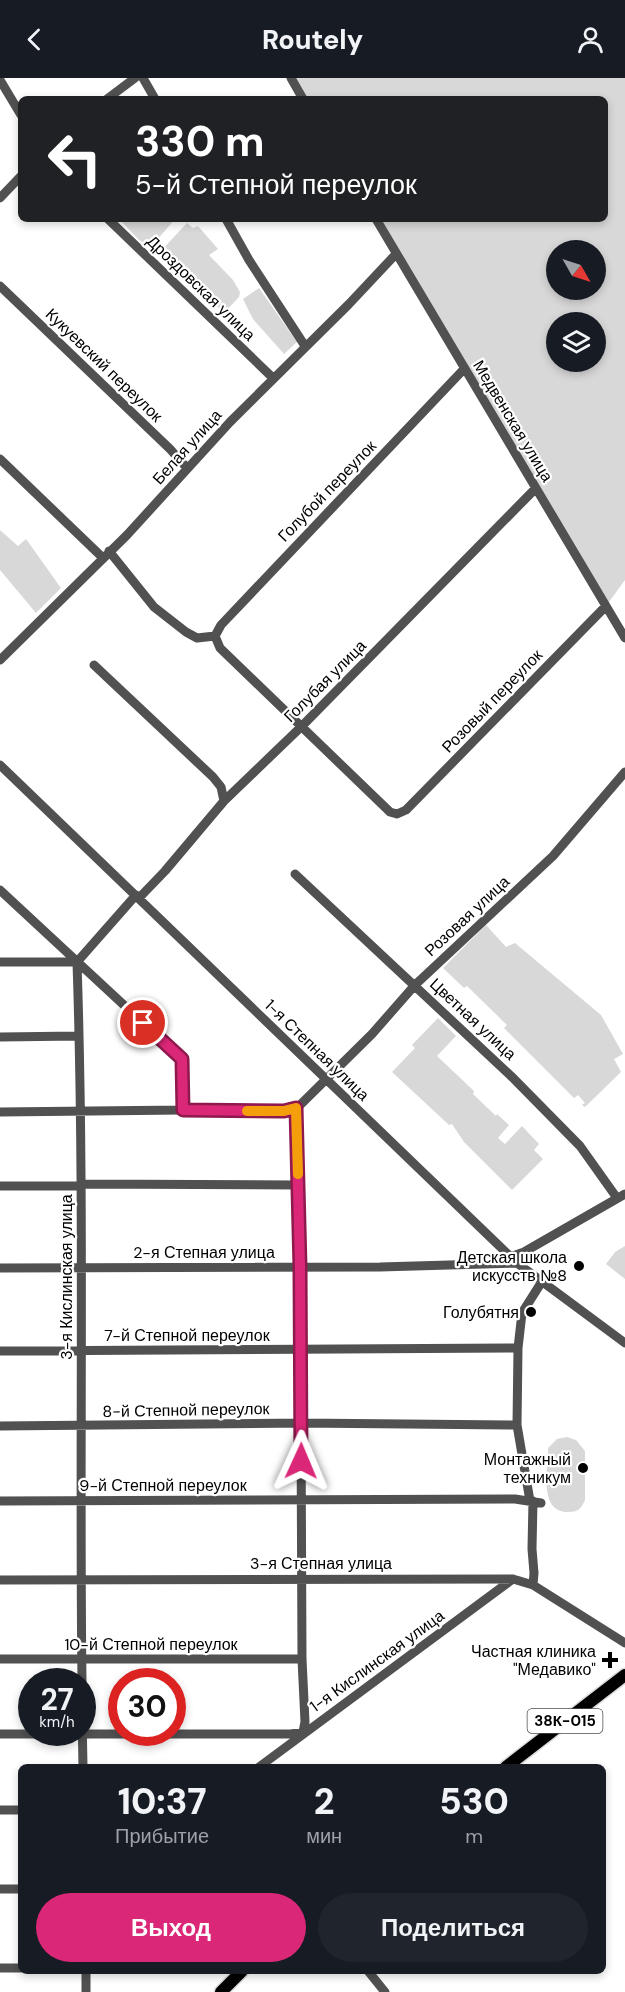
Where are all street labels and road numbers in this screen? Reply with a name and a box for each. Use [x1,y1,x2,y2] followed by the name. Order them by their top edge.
[142,231,260,345] street label: Дроздовская улица
[41,304,168,427] street label: Кукуевский переулок
[468,356,558,486] street label: Медвенская улица
[148,405,226,489] street label: Белая улица
[273,435,381,546] street label: Голубой переулок
[279,635,371,727] street label: Голубая улица
[437,644,548,757] street label: Розовый переулок
[420,871,514,961] street label: Розовая улица
[425,974,521,1064] street label: Цветная улица
[260,995,374,1105] street label: 1-я Степная улица
[56,1194,77,1360] street label: 3-я Кислинская улица
[133,1242,275,1263] street label: 2-я Степная улица
[104,1325,271,1346] street label: 7-й Степной переулок
[102,1398,271,1422] street label: 8-й Степной переулок
[79,1475,248,1496] street label: 9-й Степной переулок
[250,1553,392,1574] street label: 3-я Степная улица
[306,1605,448,1717] street label: 1-я Кислинская улица
[64,1634,239,1655] street label: 10-й Степной переулок
[528,1709,602,1733] road number: 38К-015

